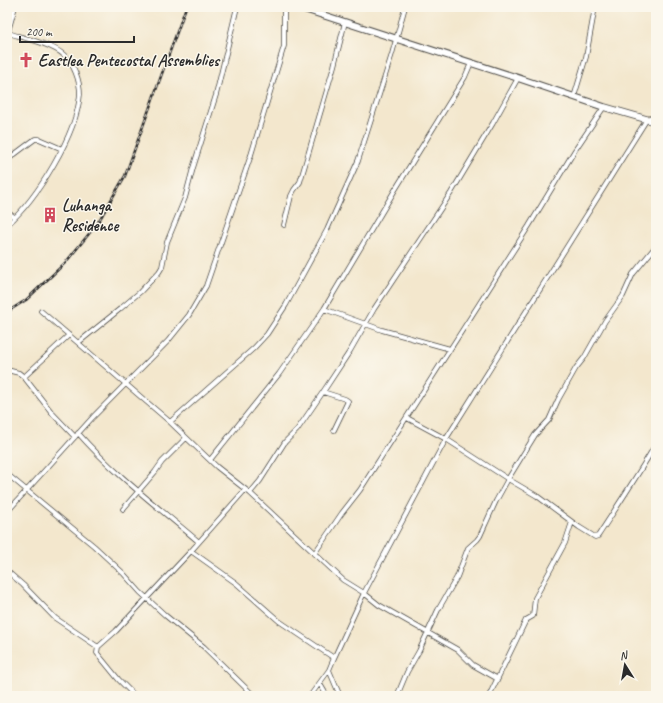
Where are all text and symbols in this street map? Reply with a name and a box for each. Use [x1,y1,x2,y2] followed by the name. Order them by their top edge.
[20,18,134,44] scale bar
[26,24,53,40] text: 200 m
[38,50,221,71] place label: Eastlea Pentecostal Assemblies
[17,51,35,69] church icon: Eastlea Pentecostal Assemblies
[62,195,121,236] place label: Luhanga Residence
[41,206,59,224] building icon: Luhanga Residence
[605,645,645,685] north arrow
[618,647,630,663] text: N

